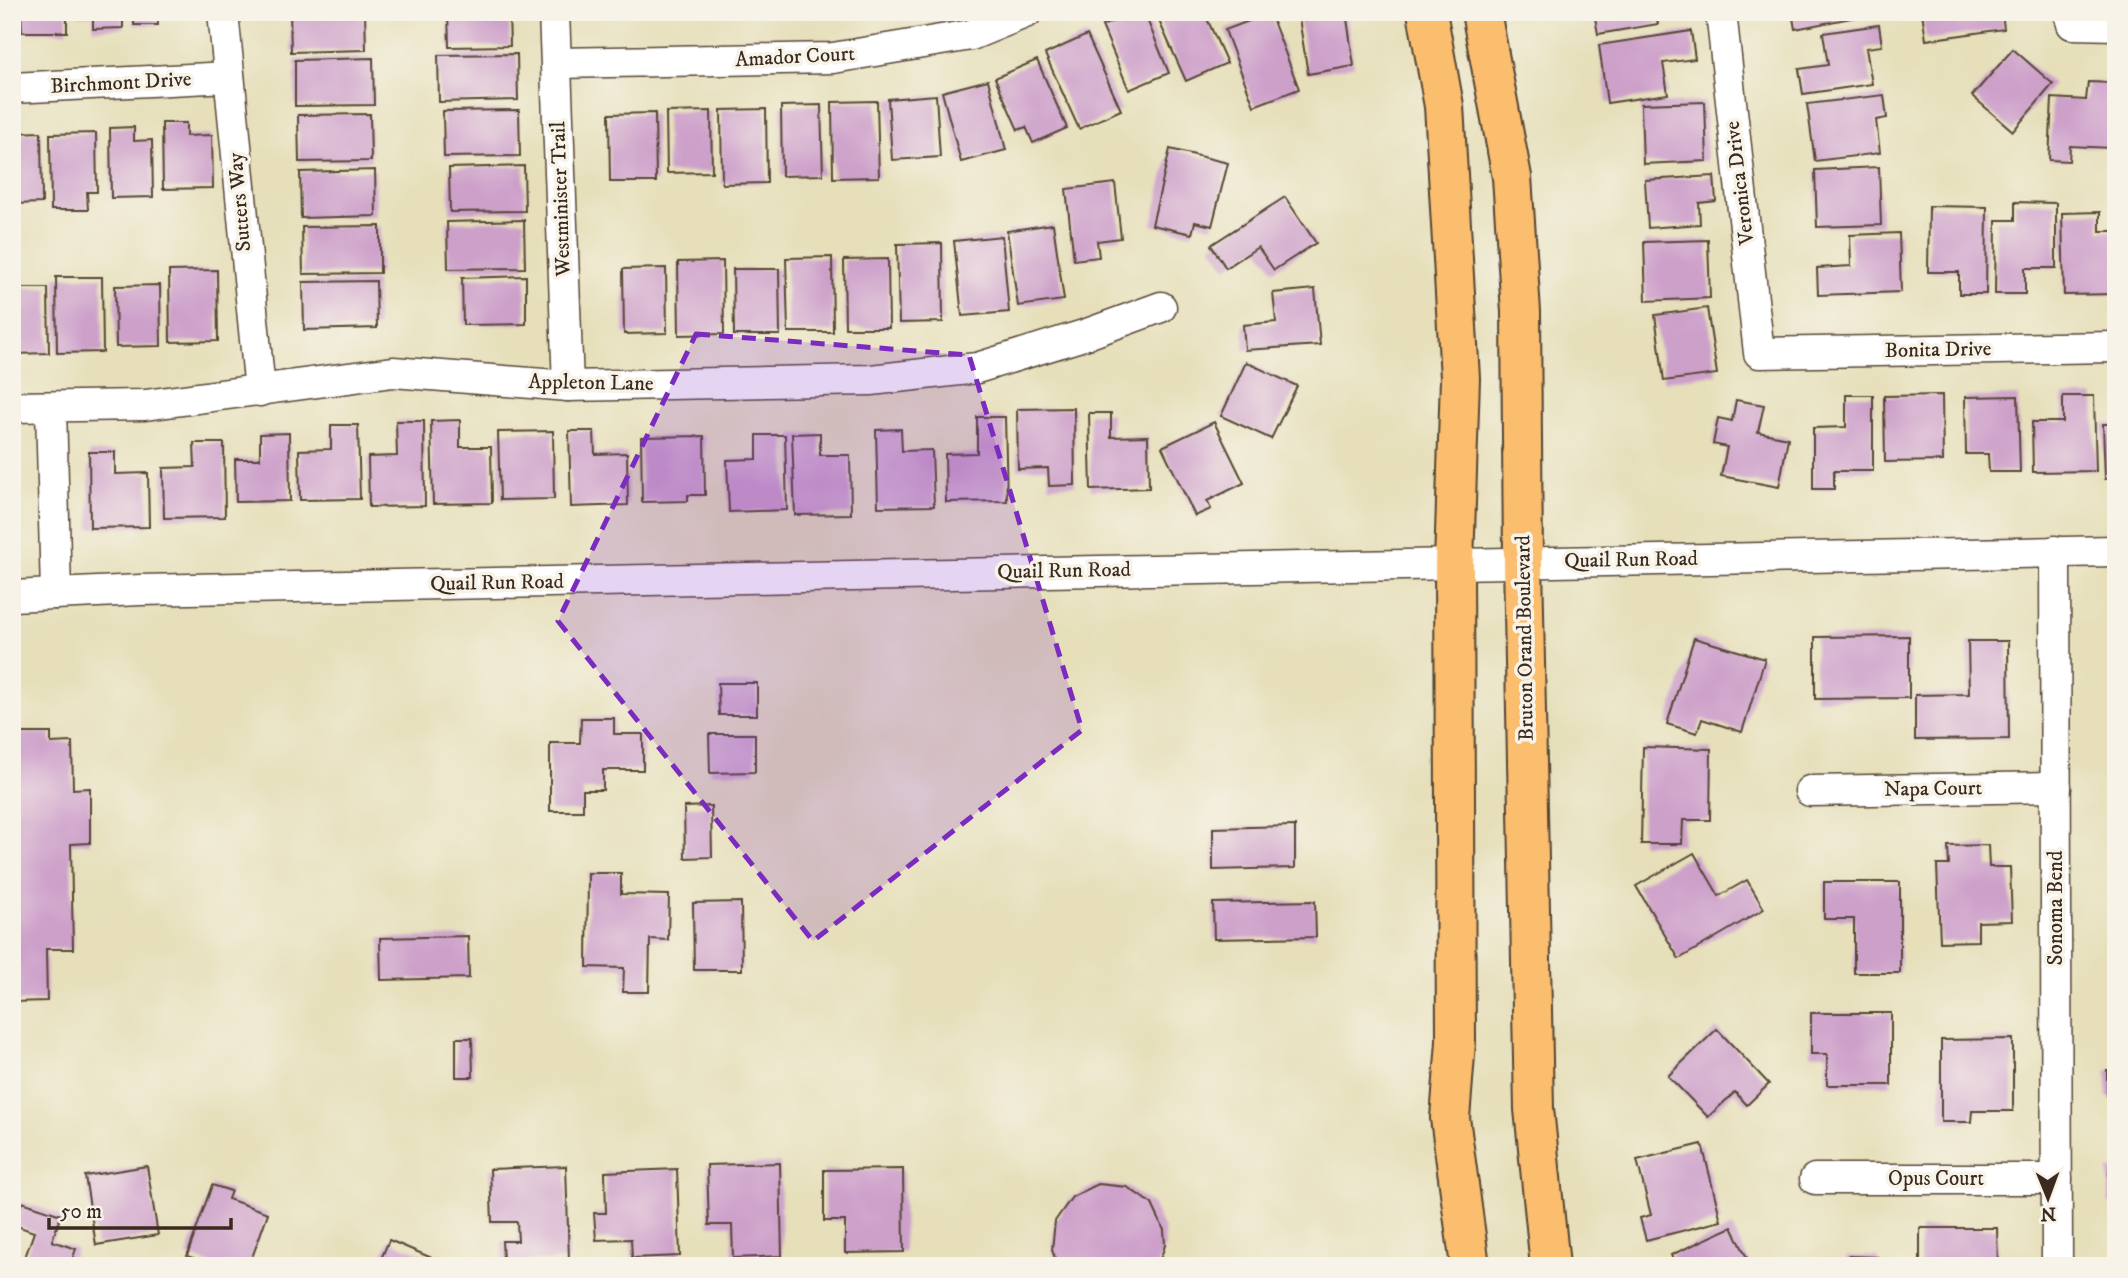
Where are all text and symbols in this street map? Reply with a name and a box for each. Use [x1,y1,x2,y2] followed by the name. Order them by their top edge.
[734,41,856,73] street label: Amador Court
[50,66,192,100] street label: Birchmont Drive
[1719,119,1761,247] street label: Veronica Drive
[545,120,577,278] street label: Westminister Trail
[223,150,257,253] street label: Sutters Way
[1884,336,1992,364] street label: Bonita Drive
[528,369,654,397] street label: Appleton Lane
[1510,534,1540,741] street label: Bruton Orand Boulevard
[1564,546,1699,574] street label: Quail Run Road
[997,557,1132,585] street label: Quail Run Road
[430,569,565,597] street label: Quail Run Road
[1884,775,1983,803] street label: Napa Court
[2043,850,2069,965] street label: Sonoma Bend
[2012,1162,2082,1232] north arrow
[1888,1166,1984,1192] street label: Opus Court
[49,1187,231,1231] scale bar
[60,1199,102,1225] text: 50 m
[2040,1202,2056,1225] text: N

